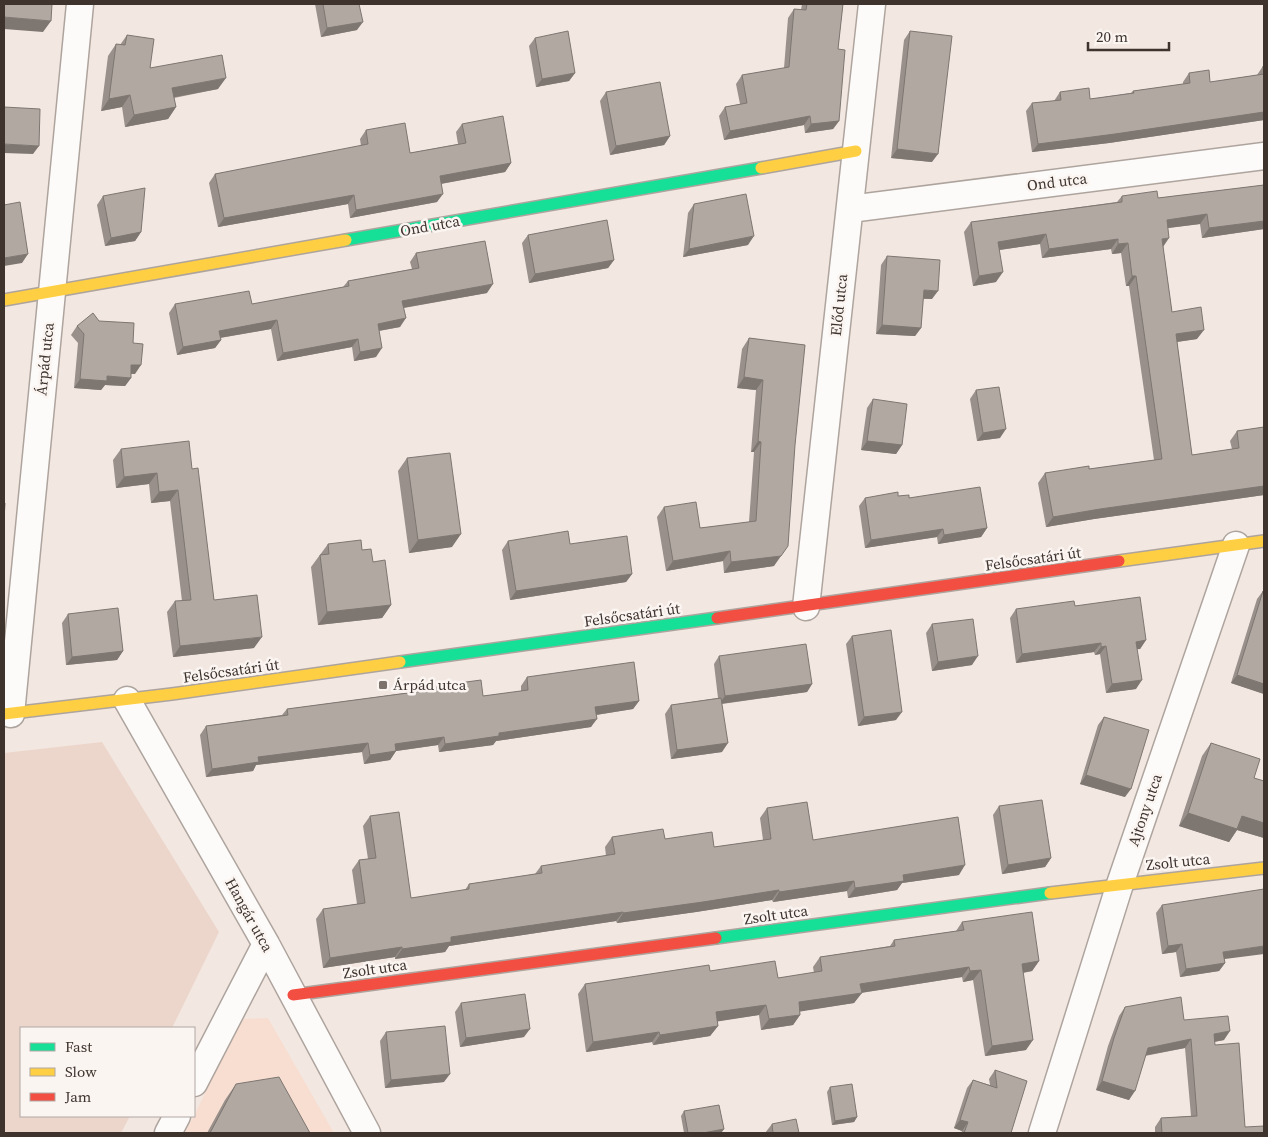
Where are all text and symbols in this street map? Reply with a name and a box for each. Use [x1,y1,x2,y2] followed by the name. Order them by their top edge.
[1088,20,1169,52] scale bar
[1096,26,1128,47] text: 20 m
[1026,167,1088,196] street label: Ond utca
[398,210,462,241] street label: Ond utca
[825,272,852,337] street label: Előd utca
[30,321,59,396] street label: Árpád utca
[984,541,1082,576] street label: Felsőcsatári út
[583,597,681,632] street label: Felsőcsatári út
[182,653,280,688] street label: Felsőcsatári út
[393,674,467,695] place label: Árpád utca
[377,679,389,691] marker: Árpád utca
[1122,770,1167,849] street label: Ajtony utca
[1145,848,1211,875] street label: Zsolt utca
[220,874,279,956] street label: Hangár utca
[743,900,810,929] street label: Zsolt utca
[342,954,409,983] street label: Zsolt utca
[20,1027,195,1117] legend
[65,1036,92,1057] text: Fast
[65,1061,97,1082] text: Slow
[64,1086,92,1107] text: Jam

